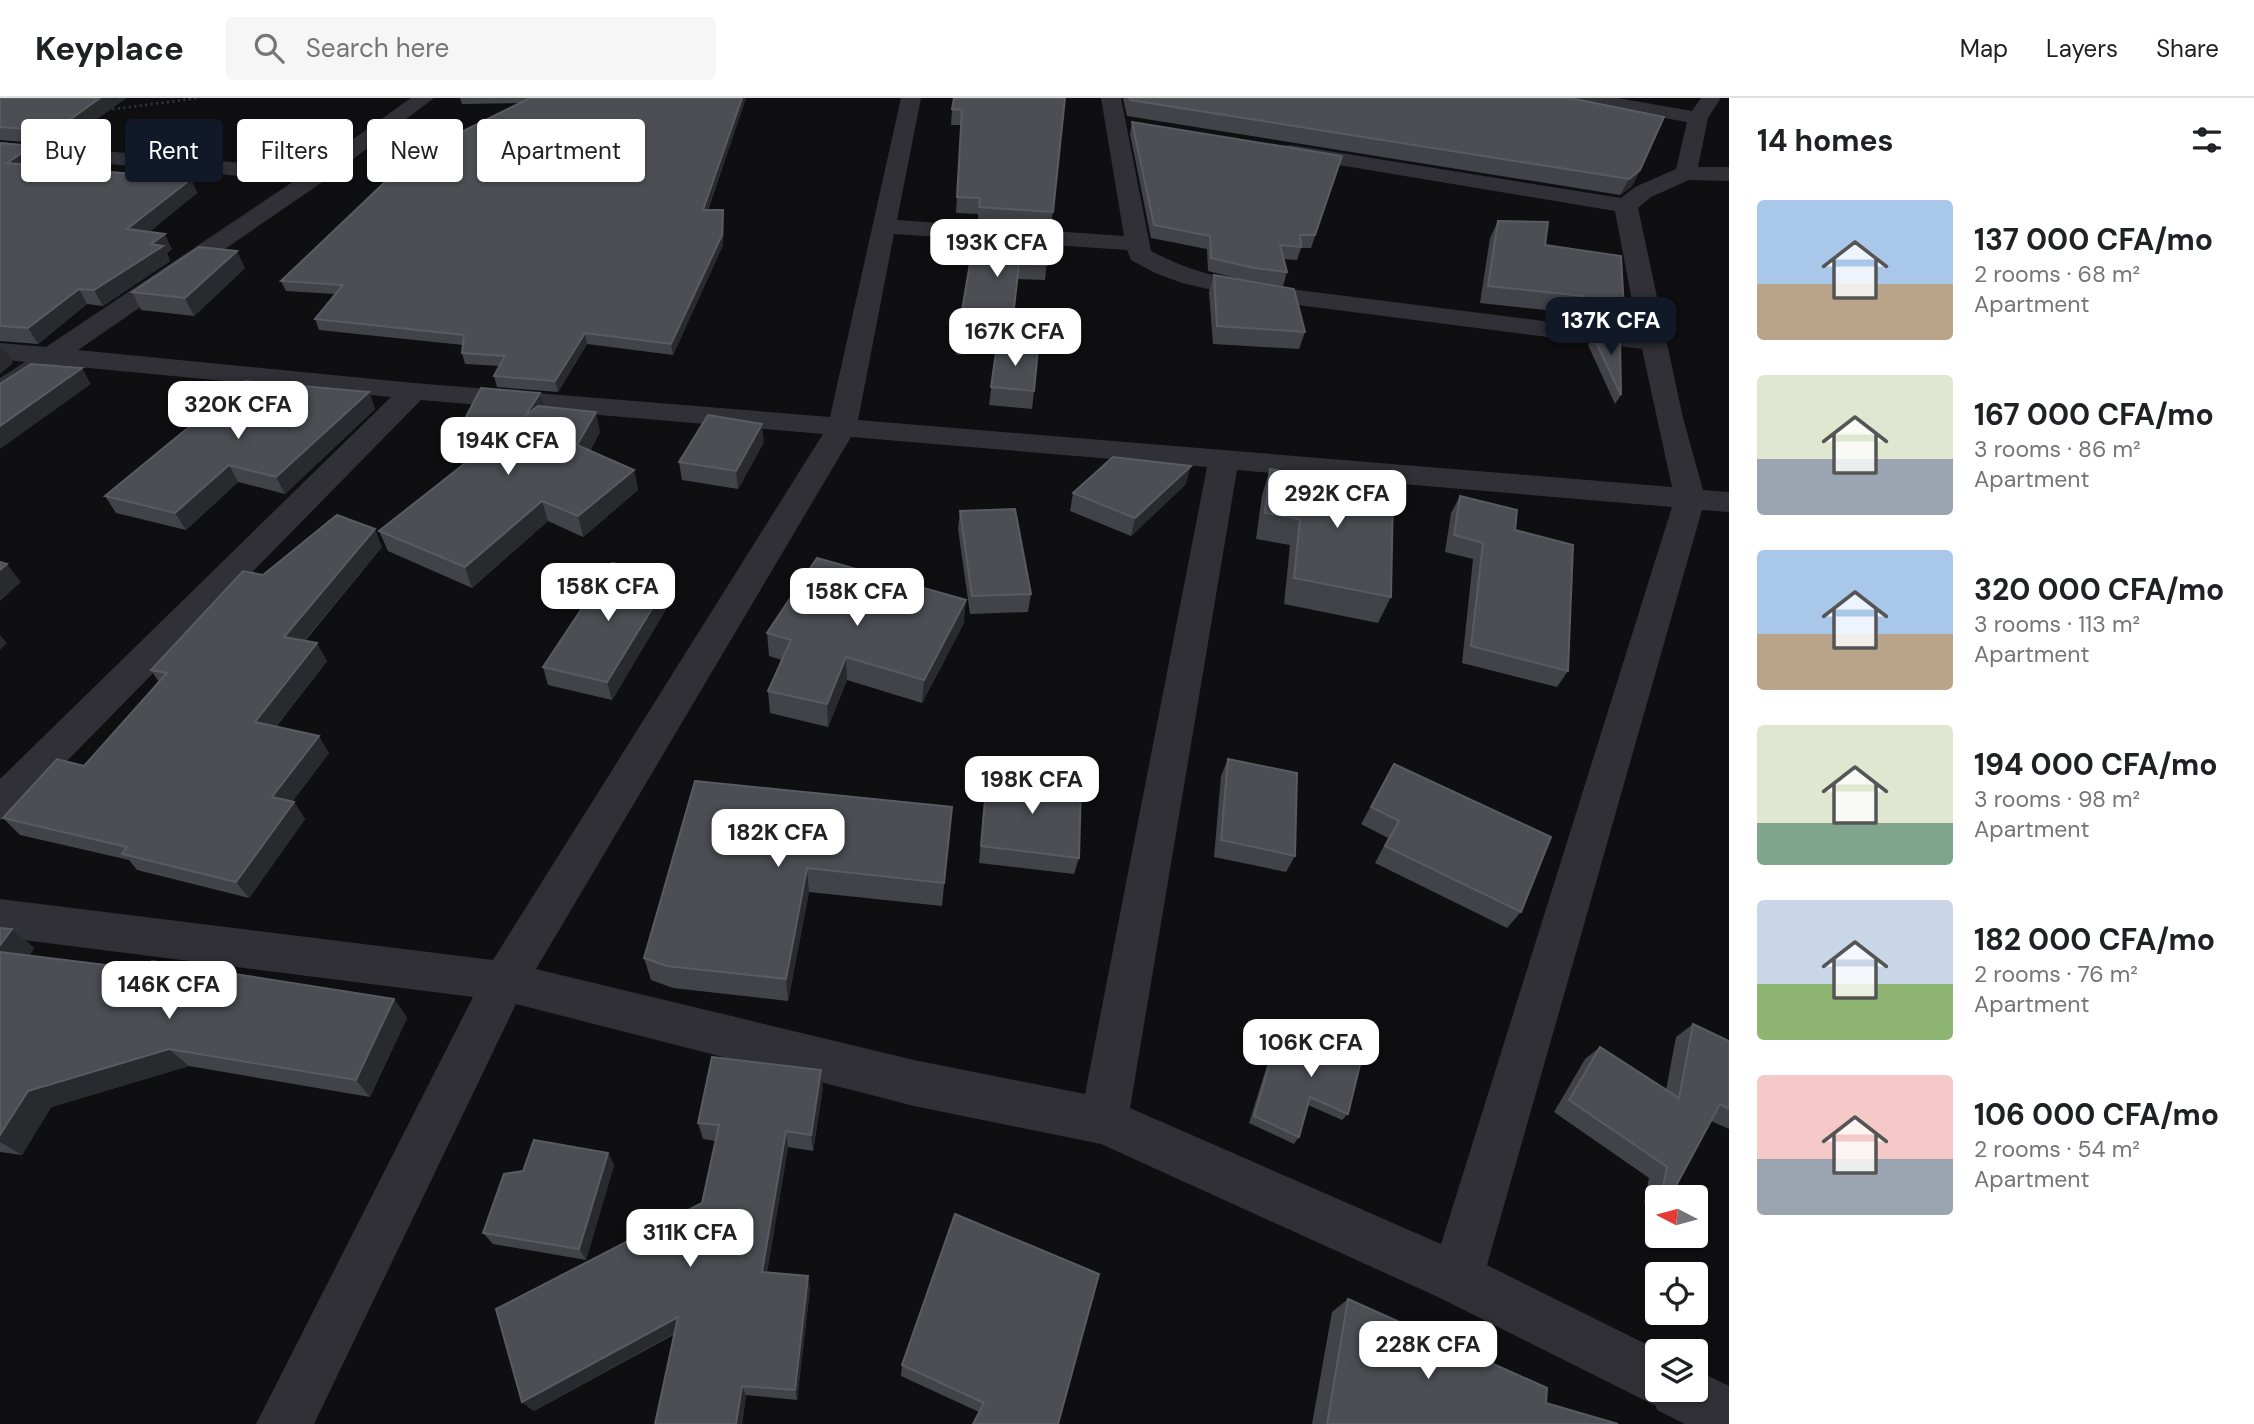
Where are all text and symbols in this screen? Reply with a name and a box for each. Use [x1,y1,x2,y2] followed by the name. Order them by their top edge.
[226,17,716,80] search box
[35,27,184,70] text: Keyplace
[250,29,288,67] icon: search
[306,31,449,65] text: Search here
[1960,33,2008,64] text: Map
[2046,33,2118,64] text: Layers
[2156,33,2219,64] text: Share
[21,119,111,182] chip: Buy
[125,119,223,182] chip: Rent
[237,119,353,182] chip: Filters
[367,119,463,182] chip: New
[477,119,645,182] chip: Apartment
[1757,121,1894,160] text: 14 homes
[2188,121,2226,159] icon: filters
[925,220,1069,279] pin: 193K CFA
[1974,220,2213,259] text: 137 000 CFA/mo
[946,227,1048,257] text: 193K CFA
[1813,228,1897,312] icon: home
[1974,259,2140,289] text: 2 rooms · 68 m²
[1974,289,2089,319] text: Apartment
[1539,298,1683,357] pin: 137K CFA
[1561,305,1661,335] text: 137K CFA
[943,308,1087,368] pin: 167K CFA
[965,316,1065,346] text: 167K CFA
[166,382,310,441] pin: 320K CFA
[184,389,292,419] text: 320K CFA
[1974,395,2214,434] text: 167 000 CFA/mo
[1813,403,1897,487] icon: home
[436,418,580,477] pin: 194K CFA
[457,425,559,455] text: 194K CFA
[1974,434,2141,464] text: 3 rooms · 86 m²
[1974,464,2089,494] text: Apartment
[1265,470,1409,530] pin: 292K CFA
[1284,478,1390,508] text: 292K CFA
[536,564,680,623] pin: 158K CFA
[785,568,929,628] pin: 158K CFA
[1974,570,2224,609] text: 320 000 CFA/mo
[557,571,659,601] text: 158K CFA
[806,576,908,606] text: 158K CFA
[1813,578,1897,662] icon: home
[1974,609,2140,639] text: 3 rooms · 113 m²
[1974,639,2089,669] text: Apartment
[1974,745,2218,784] text: 194 000 CFA/mo
[1813,753,1897,837] icon: home
[960,756,1104,816] pin: 198K CFA
[981,764,1083,794] text: 198K CFA
[1974,784,2140,814] text: 3 rooms · 98 m²
[706,810,850,869] pin: 182K CFA
[1974,814,2089,844] text: Apartment
[728,817,828,847] text: 182K CFA
[1974,920,2215,959] text: 182 000 CFA/mo
[1813,928,1897,1012] icon: home
[1974,959,2138,989] text: 2 rooms · 76 m²
[97,962,241,1021] pin: 146K CFA
[118,969,220,999] text: 146K CFA
[1974,989,2089,1019] text: Apartment
[1239,1020,1383,1079] pin: 106K CFA
[1259,1027,1363,1057] text: 106K CFA
[1974,1095,2219,1134] text: 106 000 CFA/mo
[1813,1103,1897,1187] icon: home
[1974,1134,2140,1164] text: 2 rooms · 54 m²
[1974,1164,2089,1194] text: Apartment
[1645,1185,1708,1248] north arrow
[1645,1185,1708,1402] map controls
[618,1210,762,1269] pin: 311K CFA
[642,1217,738,1247] text: 311K CFA
[1645,1262,1708,1325] button: locate
[1356,1322,1500,1381] pin: 228K CFA
[1375,1329,1481,1359] text: 228K CFA
[1645,1339,1708,1402] button: layers

